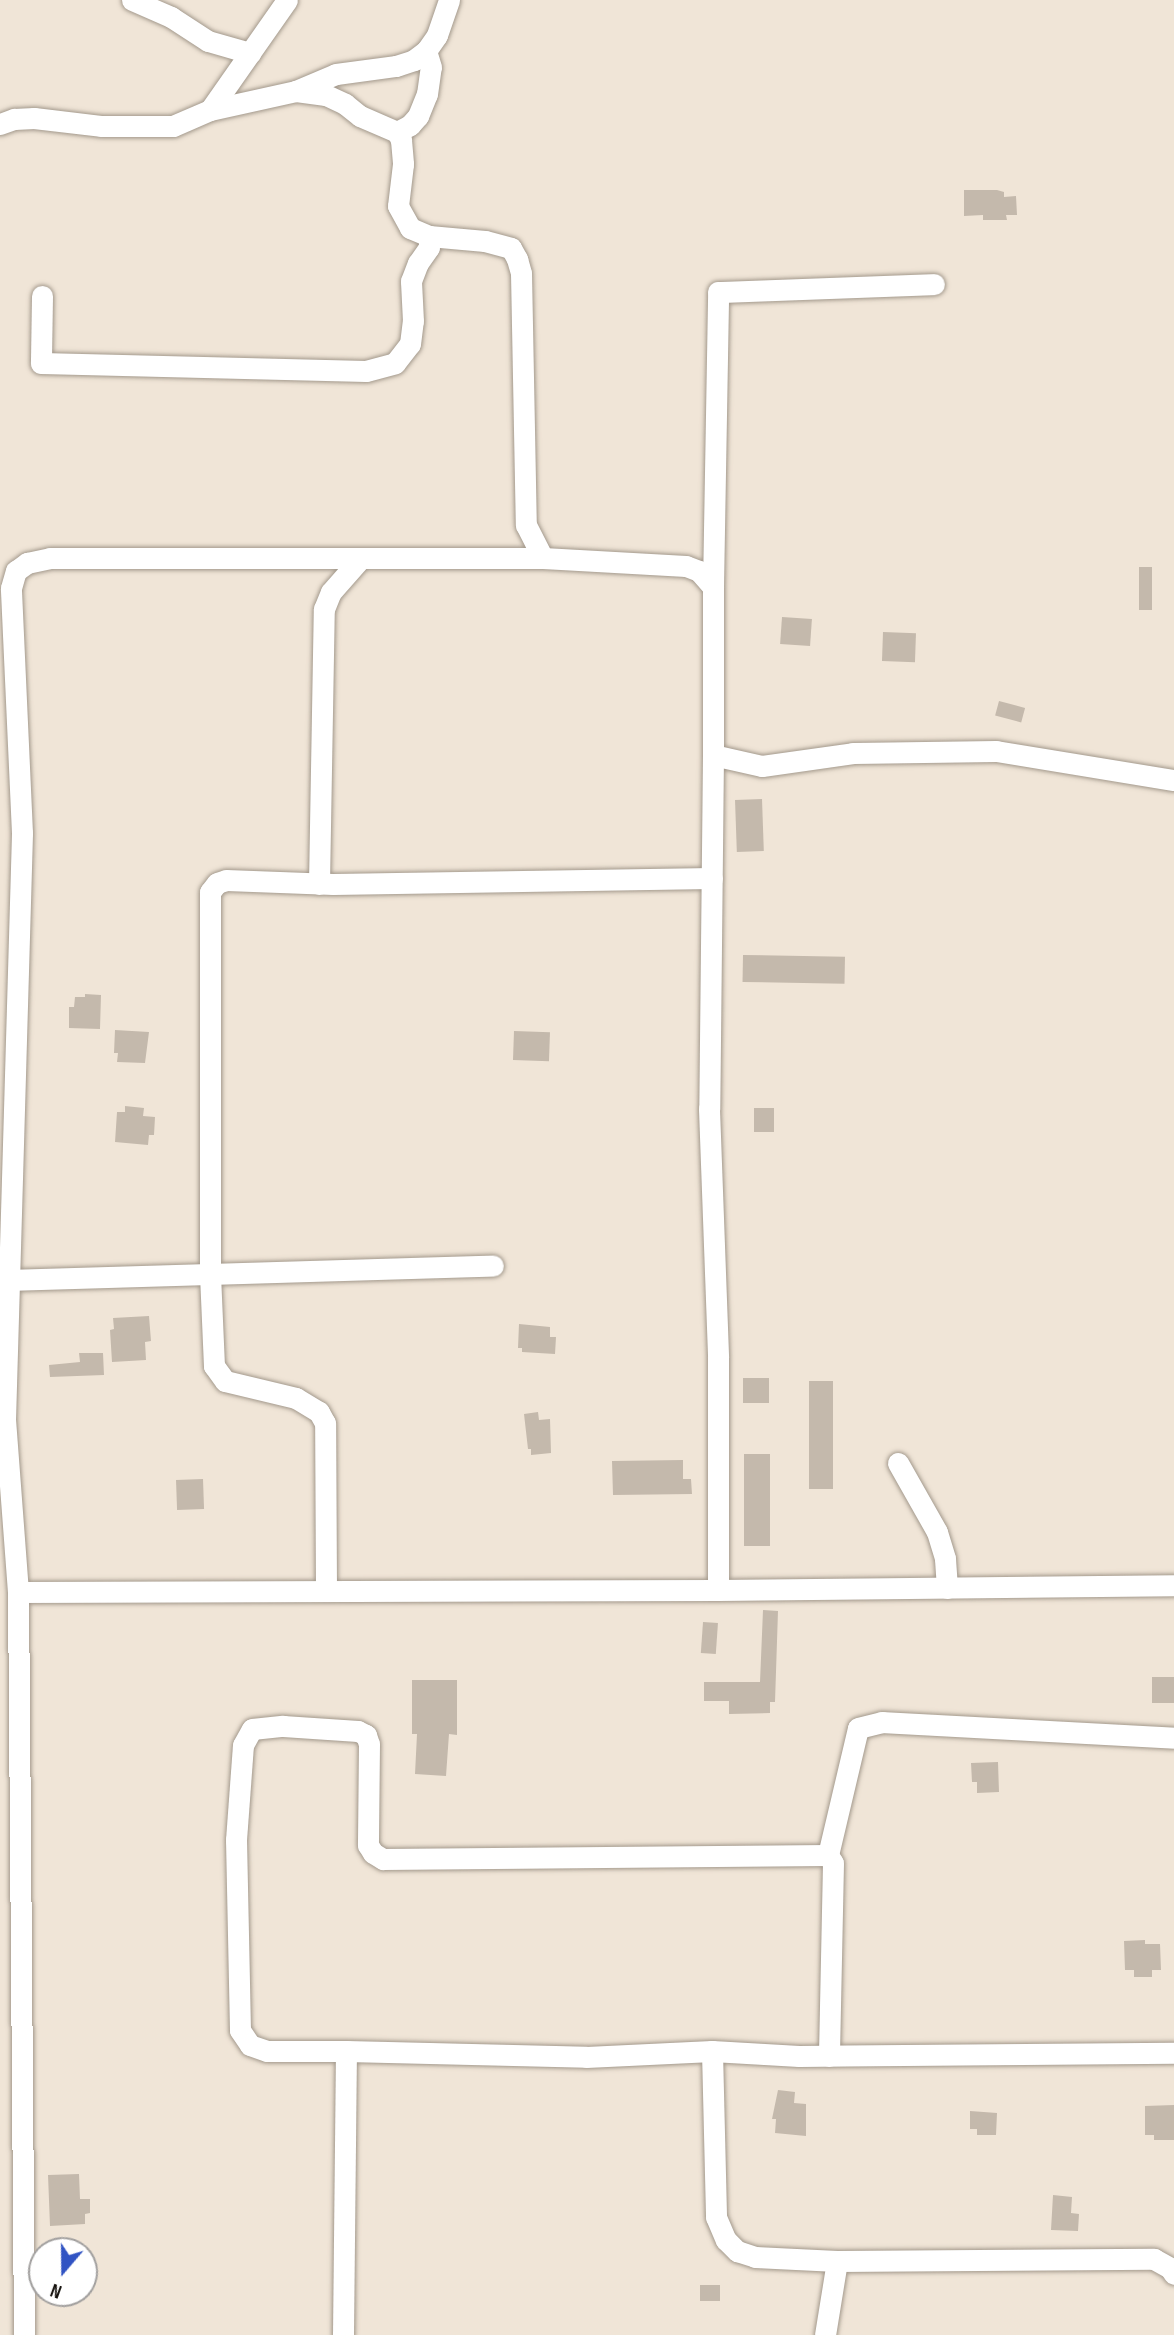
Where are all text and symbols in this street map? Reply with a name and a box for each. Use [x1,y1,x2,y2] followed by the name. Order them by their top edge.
[28,2237,98,2307] north arrow
[48,2278,65,2303] text: N

